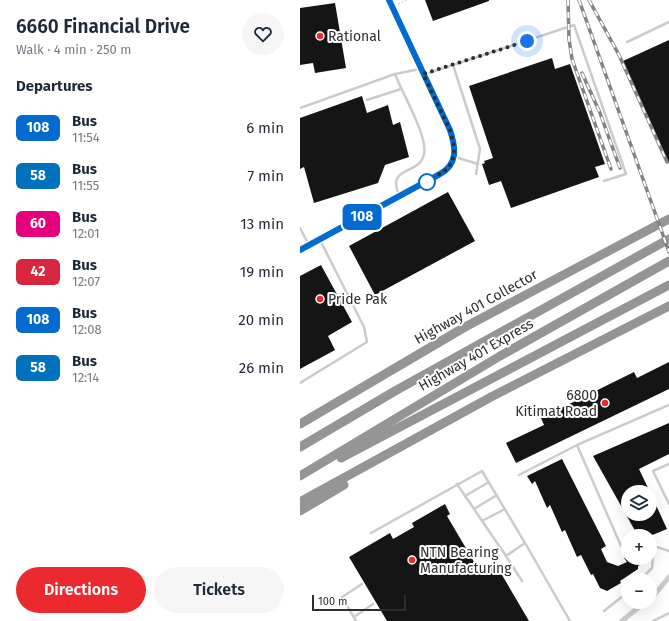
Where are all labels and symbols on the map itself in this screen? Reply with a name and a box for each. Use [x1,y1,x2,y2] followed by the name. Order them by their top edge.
[328,28,381,45] place label: Rational
[315,31,325,41] marker: Rational
[517,31,537,51] your location
[418,173,436,191] unlabelled marker
[339,204,385,230] line badge: 108
[411,266,541,348] street label: Highway 401 Collector
[328,291,388,308] place label: Pride Pak
[315,294,325,304] marker: Pride Pak
[416,315,537,395] street label: Highway 401 Express
[515,387,597,420] place label: 6800 Kitimat Road
[600,398,610,408] marker: 6800 Kitimat Road
[420,544,512,577] place label: NTN Bearing Manufacturing
[407,555,417,565] marker: NTN Bearing Manufacturing
[312,593,406,612] scale bar

